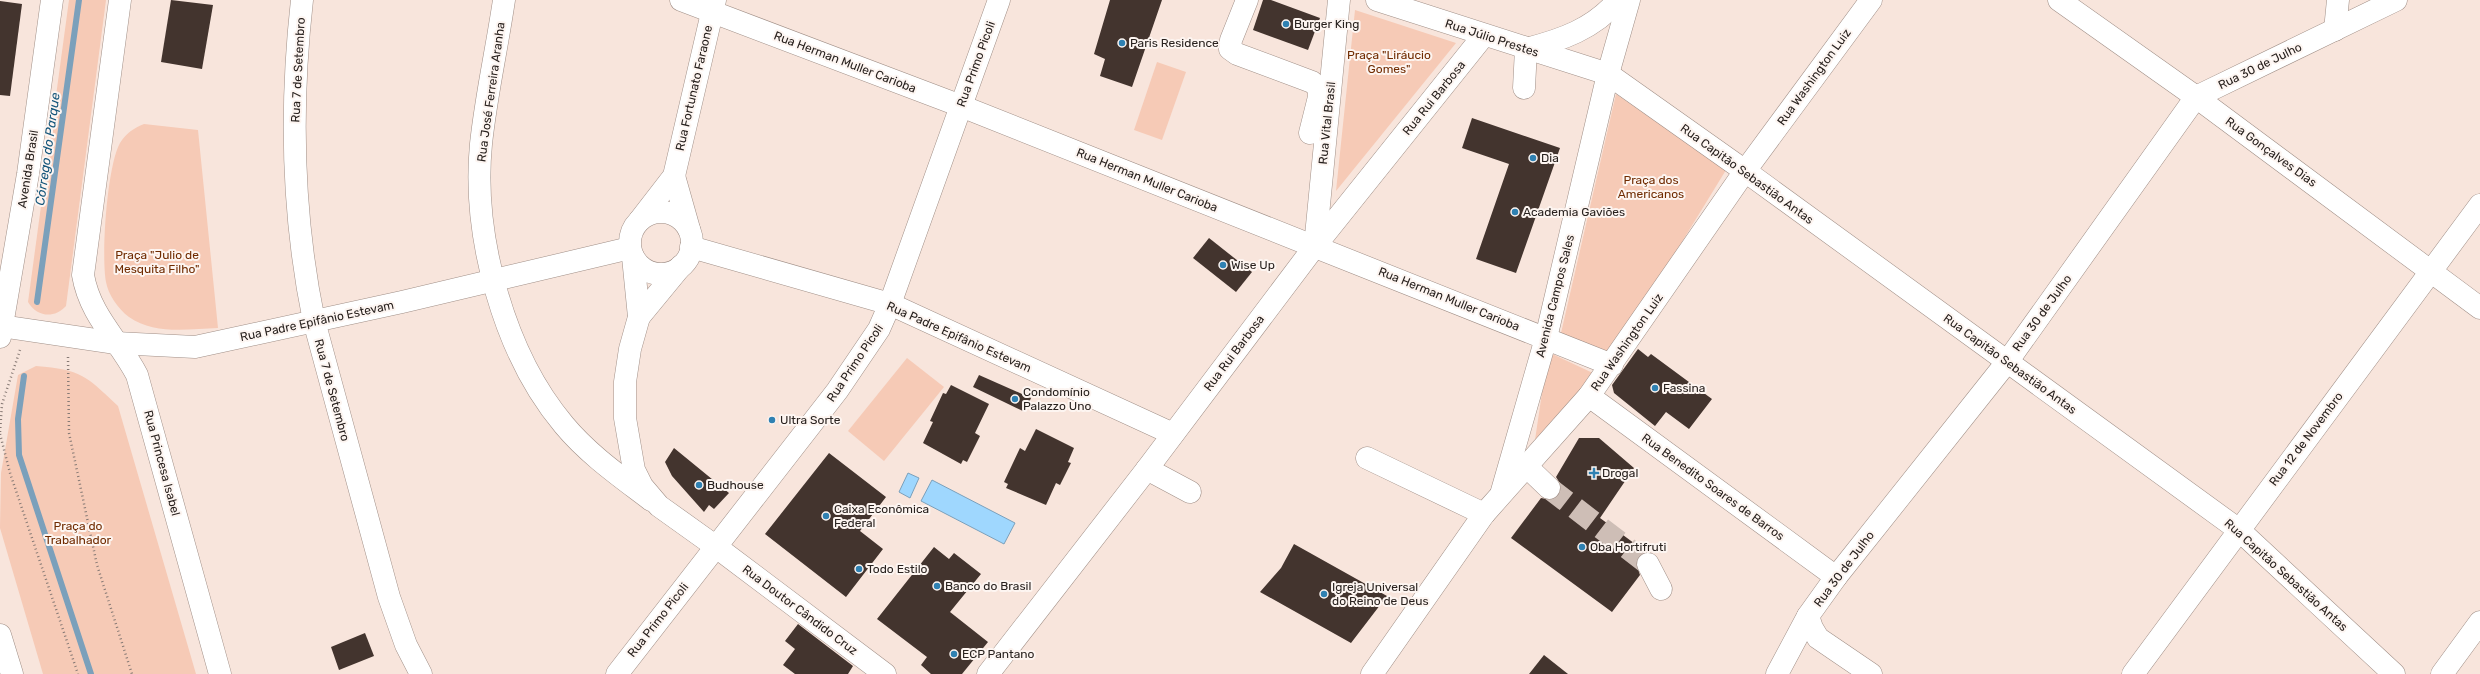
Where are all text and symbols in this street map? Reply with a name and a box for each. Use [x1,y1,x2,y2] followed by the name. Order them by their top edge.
[1443,16,1541,60] street label: Rua Júlio Prestes
[288,17,308,123] street label: Rua 7 de Setembro
[1294,17,1359,31] place label: Burger King
[954,19,998,109] street label: Rua Primo Picoli
[1281,19,1291,29] marker: Burger King
[474,21,508,163] street label: Rua José Ferreira Aranha
[673,24,715,152] street label: Rua Fortunato Faraone
[1774,26,1854,128] street label: Rua Washington Luiz
[772,28,918,96] street label: Rua Herman Muller Carioba
[1130,36,1219,50] place label: Paris Residence
[1117,38,1127,48] marker: Paris Residence
[2216,40,2304,92] street label: Rua 30 de Julho
[1347,48,1431,76] park label: Praça "Liráucio Gomes"
[1400,58,1468,138] street label: Rua Rui Barbosa
[1316,81,1338,165] street label: Rua Vital Brasil
[32,92,64,207] water label: Córrego do Parque
[2223,114,2319,190] street label: Rua Gonçalves Dias
[1678,121,1816,227] street label: Rua Capitão Sebastião Antas
[15,129,41,209] street label: Avenida Brasil
[1074,145,1220,215] street label: Rua Herman Muller Carioba
[1541,151,1559,165] place label: Dia
[1528,153,1538,163] marker: Dia
[1618,173,1684,201] park label: Praça dos Americanos
[1523,205,1625,219] place label: Academia Gaviões
[1510,207,1520,217] marker: Academia Gaviões
[1533,233,1577,359] street label: Avenida Campos Sales
[114,248,200,276] park label: Praça "Julio de Mesquita Filho"
[1231,258,1275,272] place label: Wise Up
[1218,260,1228,270] marker: Wise Up
[1376,264,1522,334] street label: Rua Herman Muller Carioba
[2010,272,2075,354] street label: Rua 30 de Julho
[1588,291,1666,393] street label: Rua Washington Luiz
[239,298,395,344] street label: Rua Padre Epifânio Estevam
[884,299,1034,375] street label: Rua Padre Epifânio Estevam
[1941,311,2079,417] street label: Rua Capitão Sebastião Antas
[1201,312,1267,394] street label: Rua Rui Barbosa
[824,322,886,404] street label: Rua Primo Picoli
[312,337,352,443] street label: Rua 7 de Setembro
[1663,381,1705,395] place label: Fassina
[1650,383,1660,393] marker: Fassina
[1023,385,1091,413] place label: Condomínio Palazzo Uno
[2266,389,2346,489] street label: Rua 12 de Novembro
[1010,394,1020,404] marker: Condomínio Palazzo Uno
[141,409,183,517] street label: Rua Princesa Isabel
[780,413,841,427] place label: Ultra Sorte
[767,415,777,425] marker: Ultra Sorte
[1639,431,1787,543] street label: Rua Benedito Soares de Barros
[1602,466,1638,480] place label: Drogal
[1589,468,1599,478] marker: Drogal
[707,478,764,492] place label: Budhouse
[694,480,704,490] marker: Budhouse
[834,502,929,530] place label: Caixa Econômica Federal
[821,511,831,521] marker: Caixa Econômica Federal
[2222,516,2350,634] street label: Rua Capitão Sebastião Antas
[45,519,112,547] park label: Praça do Trabalhador
[1811,528,1877,610] street label: Rua 30 de Julho
[1590,540,1667,554] place label: Oba Hortifruti
[1577,542,1587,552] marker: Oba Hortifruti
[740,562,860,658] street label: Rua Doutor Cândido Cruz
[867,562,928,576] place label: Todo Estilo
[854,564,864,574] marker: Todo Estilo
[945,579,1031,593] place label: Banco do Brasil
[625,580,691,660] street label: Rua Primo Picoli
[1332,580,1429,608] place label: Igreja Universal do Reino de Deus
[932,581,942,591] marker: Banco do Brasil
[1319,589,1329,599] marker: Igreja Universal do Reino de Deus
[962,647,1035,661] place label: ECP Pantano
[949,649,959,659] marker: ECP Pantano

